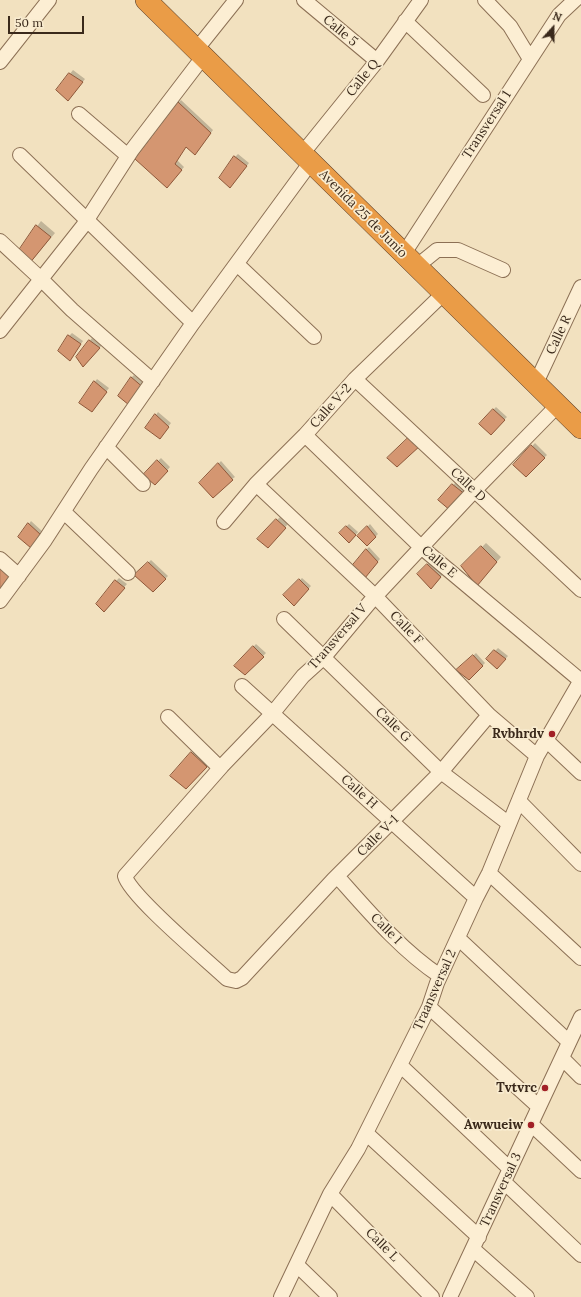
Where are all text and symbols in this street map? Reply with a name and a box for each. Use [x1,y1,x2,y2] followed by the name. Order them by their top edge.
[10,8,86,34] scale bar
[533,8,573,48] north arrow
[551,9,564,25] text: N
[320,12,360,50] street label: Calle 5
[15,15,43,30] text: 50 m
[343,56,383,100] street label: Calle Q
[459,88,515,162] street label: Transversal 1
[316,167,410,261] street label: Avenida 25 de Junio
[543,313,575,357] street label: Calle R
[307,381,355,431] street label: Calle V-2
[447,465,489,505] street label: Calle D
[418,543,460,581] street label: Calle E
[305,601,371,673] street label: Transversal V
[386,608,426,648] street label: Calle F
[372,704,414,746] street label: Calle G
[492,726,544,742] place label: Rvbhrdv
[547,729,557,739] marker: Rvbhrdv
[338,772,380,812] street label: Calle H
[354,812,402,860] street label: Calle V-1
[367,910,405,948] street label: Calle I
[410,947,460,1033] street label: Traansversal 2
[496,1080,537,1096] place label: Tvtvrc
[540,1083,550,1093] marker: Tvtvrc
[464,1117,523,1133] place label: Awwueiw
[526,1120,536,1130] marker: Awwueiw
[477,1150,525,1230] street label: Transversal 3
[362,1225,402,1265] street label: Calle L

